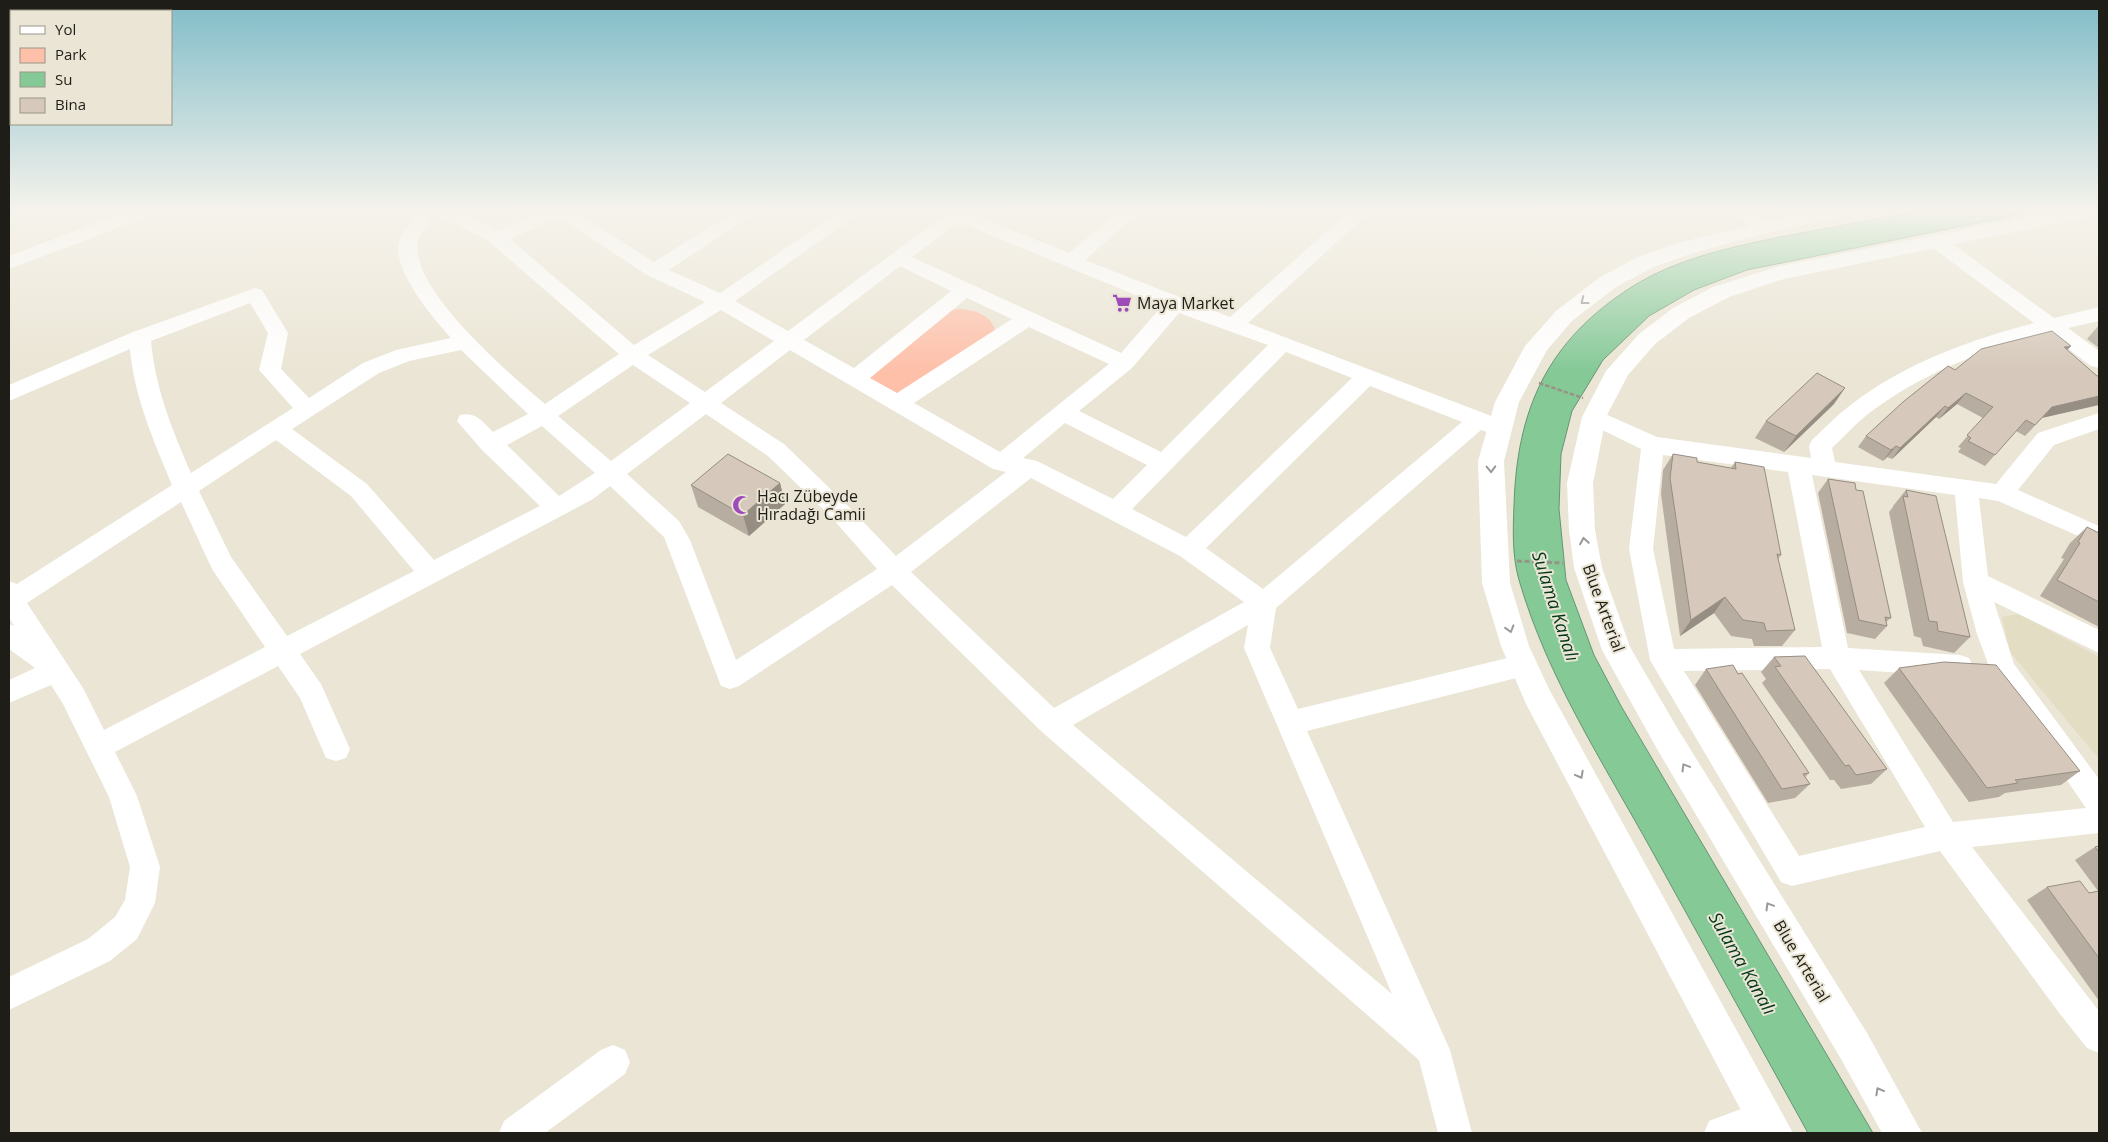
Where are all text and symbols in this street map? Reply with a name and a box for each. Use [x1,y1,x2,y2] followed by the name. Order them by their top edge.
[10,10,172,125] legend
[55,19,76,39] text: Yol
[55,44,86,64] text: Park
[55,69,72,89] text: Su
[55,94,86,114] text: Bina
[1111,292,1133,314] supermarket icon: Maya Market
[1137,292,1235,314] place label: Maya Market
[1581,296,1590,304] one-way arrow
[1486,465,1497,473] one-way arrow
[757,485,866,525] place label: Hacı Zübeyde Hıradağı Camii
[731,494,753,516] mosque icon: Hacı Zübeyde Hıradağı Camii
[1579,536,1589,545] one-way arrow
[1527,548,1585,665] water label: Sulama Kanalı
[1578,561,1630,655] street label: Blue Arterial
[1505,624,1515,633] one-way arrow
[1681,764,1691,773] one-way arrow
[1574,770,1584,779] one-way arrow
[1766,903,1776,912] one-way arrow
[1704,907,1782,1019] water label: Sulama Kanalı
[1769,916,1835,1006] street label: Blue Arterial
[1876,1087,1886,1096] one-way arrow

